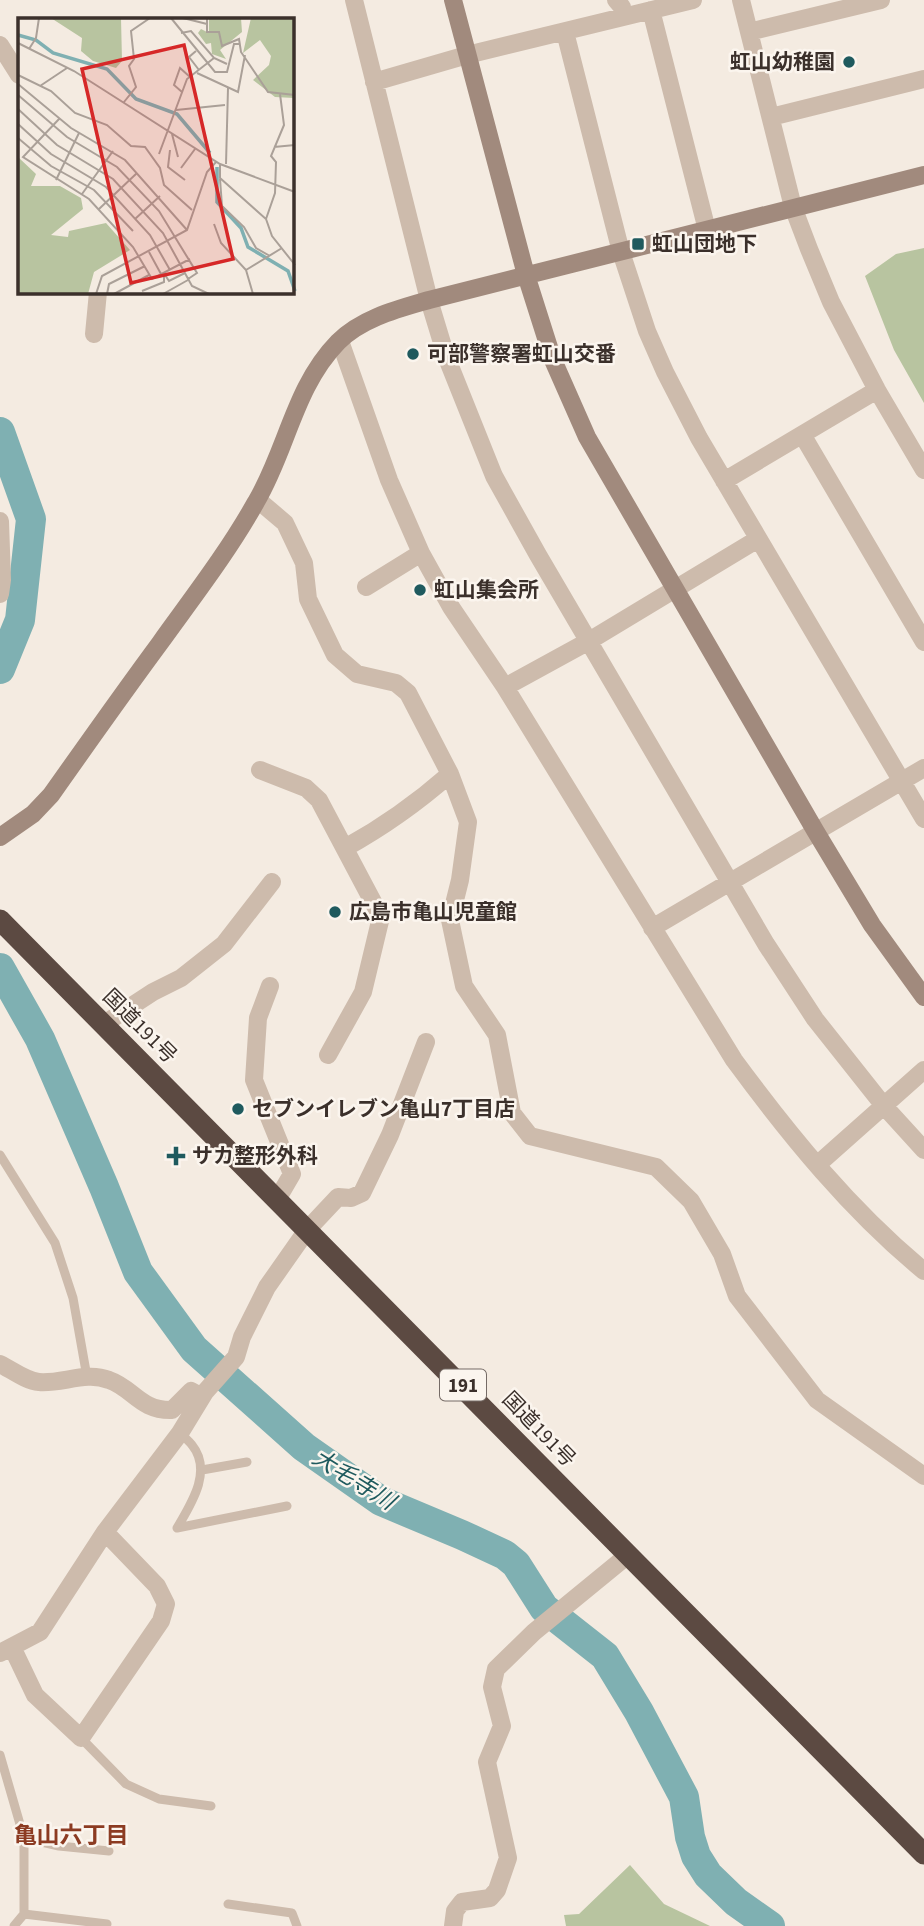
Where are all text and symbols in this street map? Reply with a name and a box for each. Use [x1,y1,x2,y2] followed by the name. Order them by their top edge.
[18,18,294,294] inset map
[730,47,835,77] place label: 虹山幼稚園
[841,54,857,70] marker: 虹山幼稚園
[652,229,757,259] place label: 虹山団地下
[630,236,646,252] marker: 虹山団地下
[427,339,616,369] place label: 可部警察署虹山交番
[405,346,421,362] marker: 可部警察署虹山交番
[434,575,539,605] place label: 虹山集会所
[412,582,428,598] marker: 虹山集会所
[349,897,517,927] place label: 広島市亀山児童館
[327,904,343,920] marker: 広島市亀山児童館
[96,982,184,1070] street label: 国道191号
[252,1094,515,1124] place label: セブンイレブン亀山7丁目店
[230,1101,246,1117] marker: セブンイレブン亀山7丁目店
[192,1141,318,1171] place label: サカ整形外科
[166,1146,186,1166] marker: サカ整形外科
[440,1370,486,1400] road number: 191
[495,1385,583,1473] street label: 国道191号
[306,1441,404,1519] water label: 大毛寺川
[14,1819,129,1852] district label: 亀山六丁目

